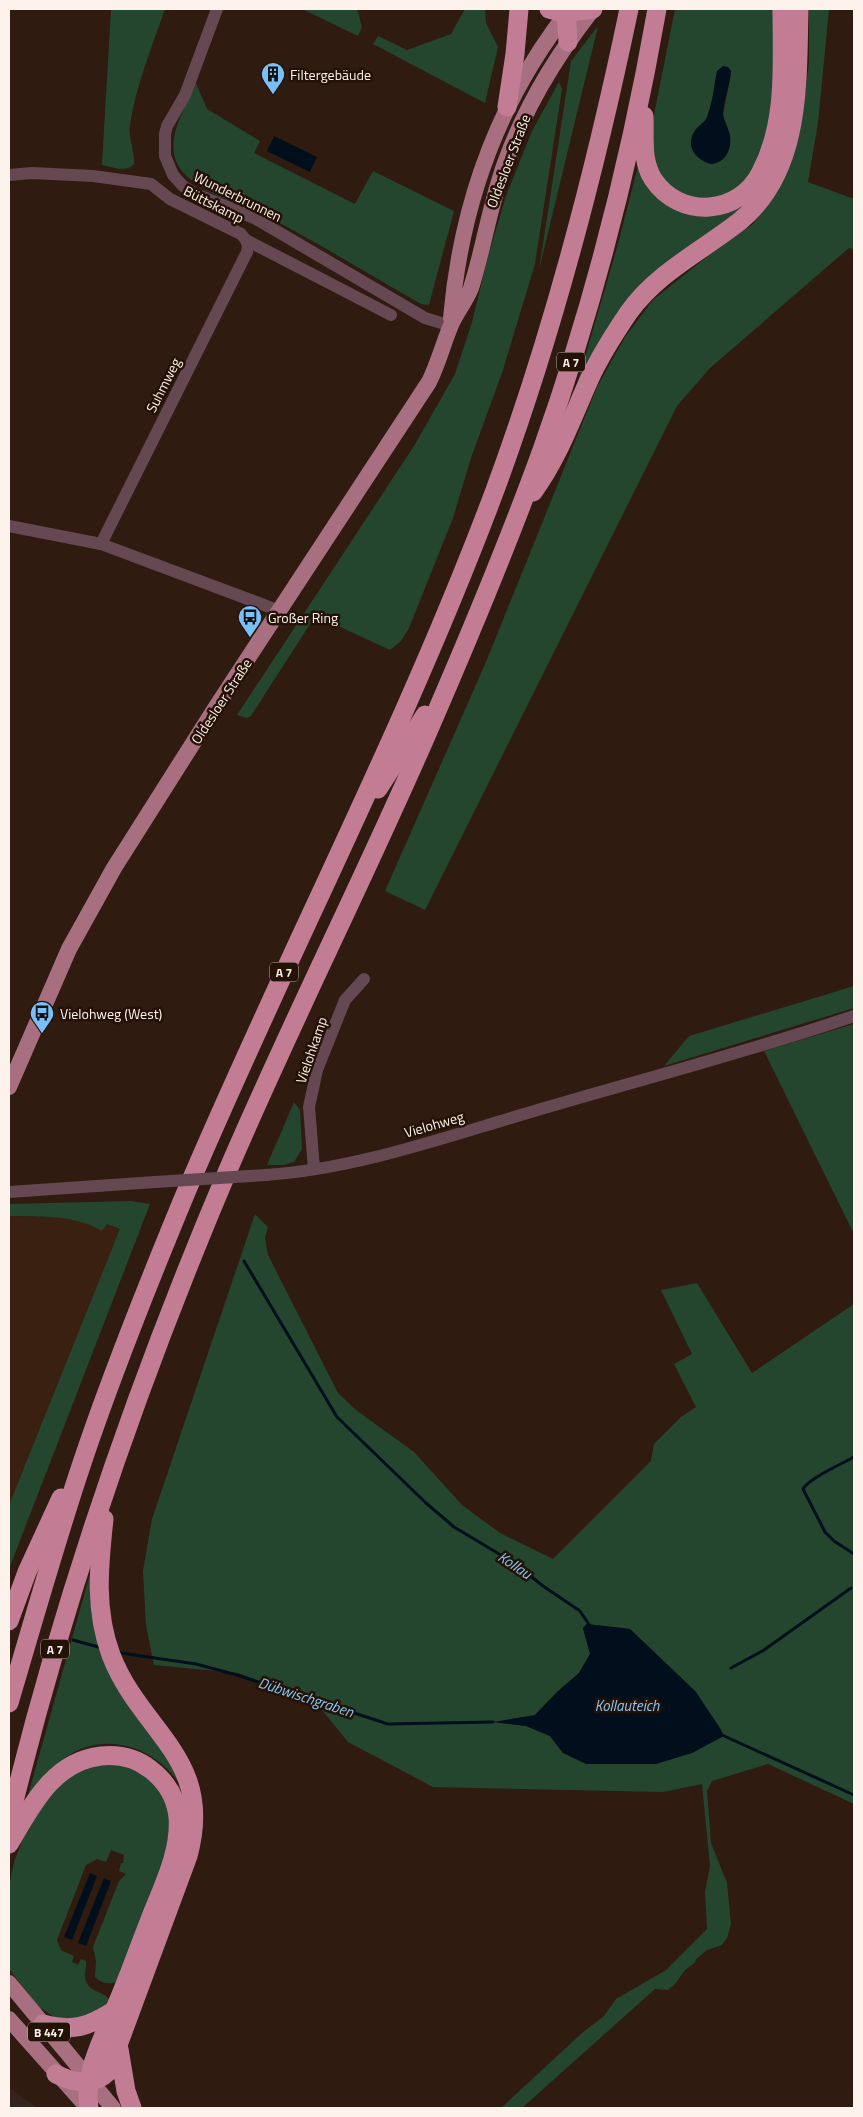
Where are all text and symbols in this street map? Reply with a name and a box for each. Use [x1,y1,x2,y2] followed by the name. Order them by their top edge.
[260,61,286,95] building icon: Filtergebäude
[290,64,371,85] place label: Filtergebäude
[481,111,535,211] street label: Oldesloer Straße
[190,166,286,226] street label: Wunderbrunnen
[180,180,248,228] street label: Büttskamp
[557,352,585,372] road number: A 7
[140,354,186,416] street label: Suhmweg
[237,604,263,638] bus stop icon: Großer Ring
[268,607,338,628] place label: Großer Ring
[185,654,257,748] street label: Oldesloer Straße
[270,962,298,982] road number: A 7
[29,1000,55,1034] bus stop icon: Vielohweg (West)
[60,1003,162,1024] place label: Vielohweg (West)
[290,1014,332,1086] street label: Vielohkamp
[402,1105,466,1143] street label: Vielohweg
[494,1545,538,1586] water label: Kollau
[41,1640,69,1658] road number: A 7
[255,1671,357,1723] water label: Dübwischgraben
[595,1694,660,1717] water label: Kollauteich
[28,2022,70,2041] road number: B 447

